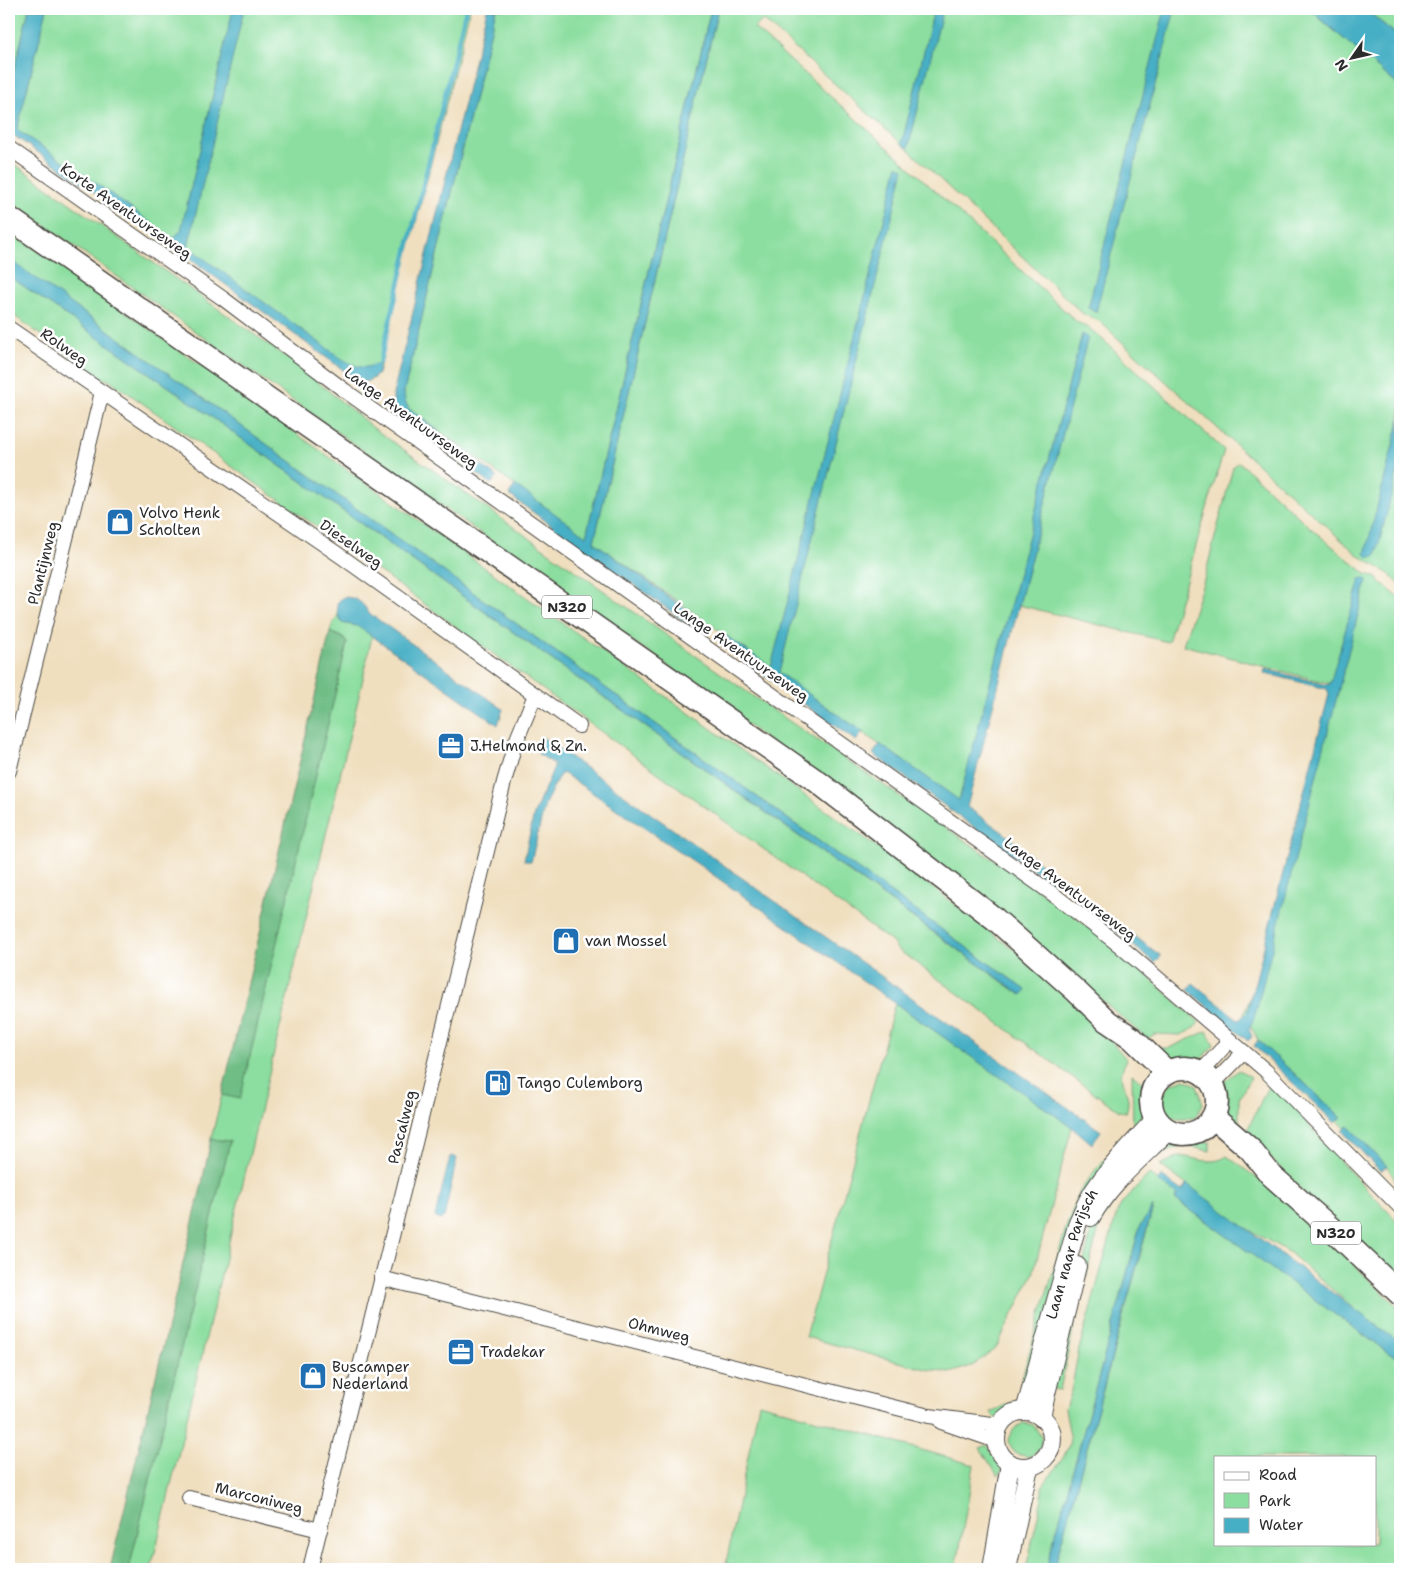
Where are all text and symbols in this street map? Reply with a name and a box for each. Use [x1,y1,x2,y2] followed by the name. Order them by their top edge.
[1326,32,1376,82] north arrow
[1331,56,1352,75] text: N
[56,158,196,264] street label: Korte Aventuurseweg
[36,323,92,371] street label: Rolweg
[340,363,482,473] street label: Lange Aventuurseweg
[139,503,220,540] place label: Volvo Henk Scholten
[105,507,135,537] shop icon: Volvo Henk Scholten
[316,515,386,573] street label: Dieselweg
[23,519,63,607] street label: Plantijnweg
[542,596,592,618] road number: N320
[669,598,813,706] street label: Lange Aventuurseweg
[436,731,466,761] office icon: J.Helmond & Zn.
[470,736,587,756] place label: J.Helmond & Zn.
[1000,833,1140,945] street label: Lange Aventuurseweg
[551,926,581,956] shop icon: van Mossel
[585,931,667,951] place label: van Mossel
[483,1068,513,1098] fuel station icon: Tango Culemborg
[517,1073,643,1093] place label: Tango Culemborg
[383,1088,421,1166] street label: Pascalweg
[1041,1185,1103,1321] street label: Laan naar Parijsch
[1311,1222,1361,1244] road number: N320
[626,1313,692,1347] street label: Ohmweg
[446,1337,476,1367] office icon: Tradekar
[480,1342,545,1362] place label: Tradekar
[332,1357,410,1394] place label: Buscamper Nederland
[298,1361,328,1391] shop icon: Buscamper Nederland
[1214,1456,1376,1546] legend
[1259,1465,1297,1485] text: Road
[213,1477,305,1519] street label: Marconiweg
[1259,1491,1291,1511] text: Park
[1259,1515,1303,1535] text: Water

